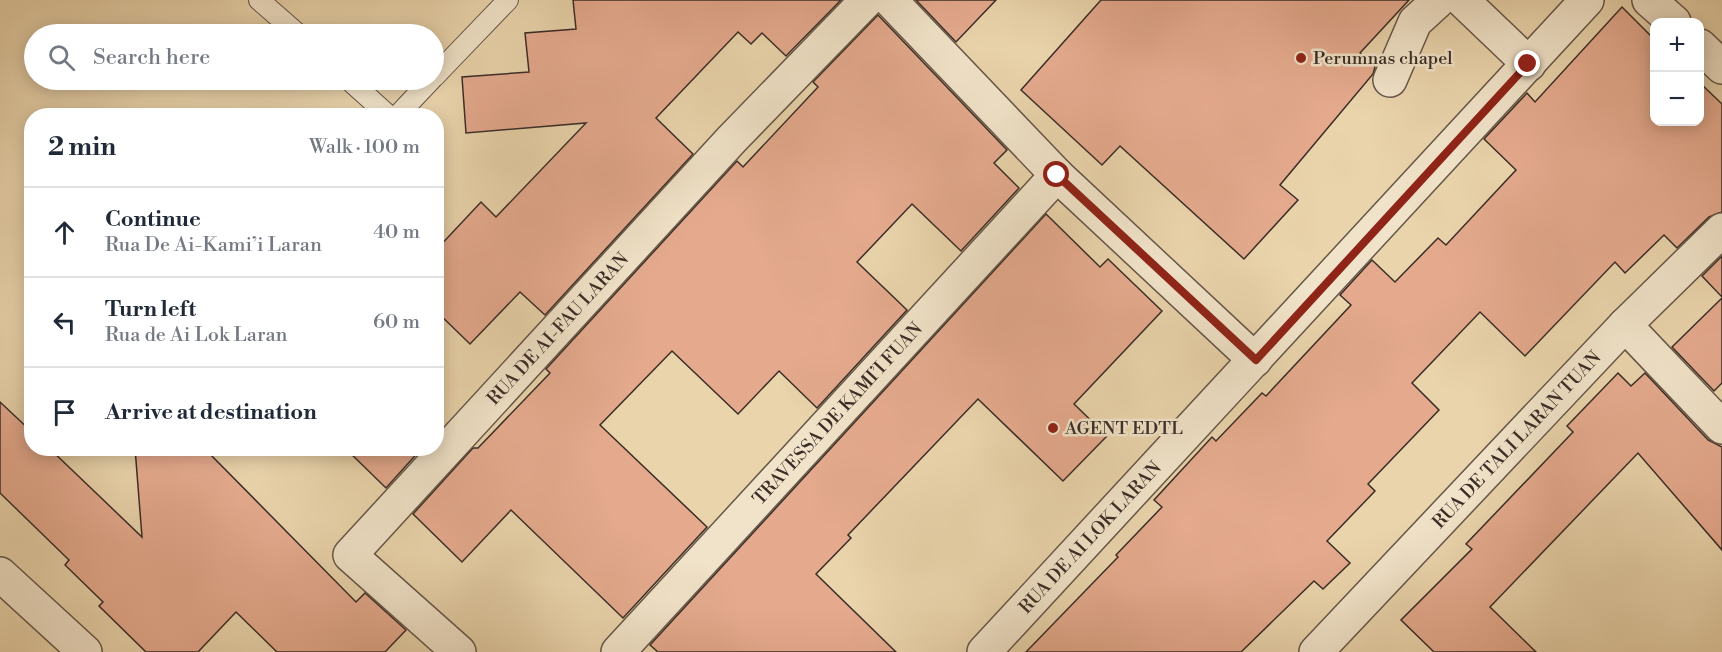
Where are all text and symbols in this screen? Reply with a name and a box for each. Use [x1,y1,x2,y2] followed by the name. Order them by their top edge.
[1650,18,1704,126] map controls
[1650,18,1704,72] button: +
[24,24,444,90] search box
[45,41,78,74] icon: search
[93,44,210,71] text: Search here
[1313,47,1453,70] place label: Perumnas chapel
[1514,50,1540,76] route end
[1294,51,1308,65] marker: Perumnas chapel
[1650,72,1704,126] button: −
[48,131,116,163] text: 2 min
[309,135,420,160] text: Walk · 100 m
[1043,161,1069,187] route start
[105,206,201,233] text: Continue
[48,216,81,249] icon: ahead
[373,220,420,245] text: 40 m
[105,233,322,258] text: Rua De Ai-Kami’i Laran
[482,248,634,410] street label: RUA DE AI-FAU LARAN
[105,296,196,323] text: Turn left
[48,306,81,339] icon: left
[373,310,420,335] text: 60 m
[748,317,928,510] street label: TRAVESSA DE KAMI’I FUAN
[105,323,287,348] text: Rua de Ai Lok Laran
[1428,346,1607,534] street label: RUA DE TALI LARAN TUAN
[48,396,81,429] icon: arrive
[105,399,317,426] text: Arrive at destination
[1064,417,1183,440] place label: AGENT EDTL
[1046,421,1060,435] marker: AGENT EDTL
[1014,456,1167,619] street label: RUA DE AI LOK LARAN

